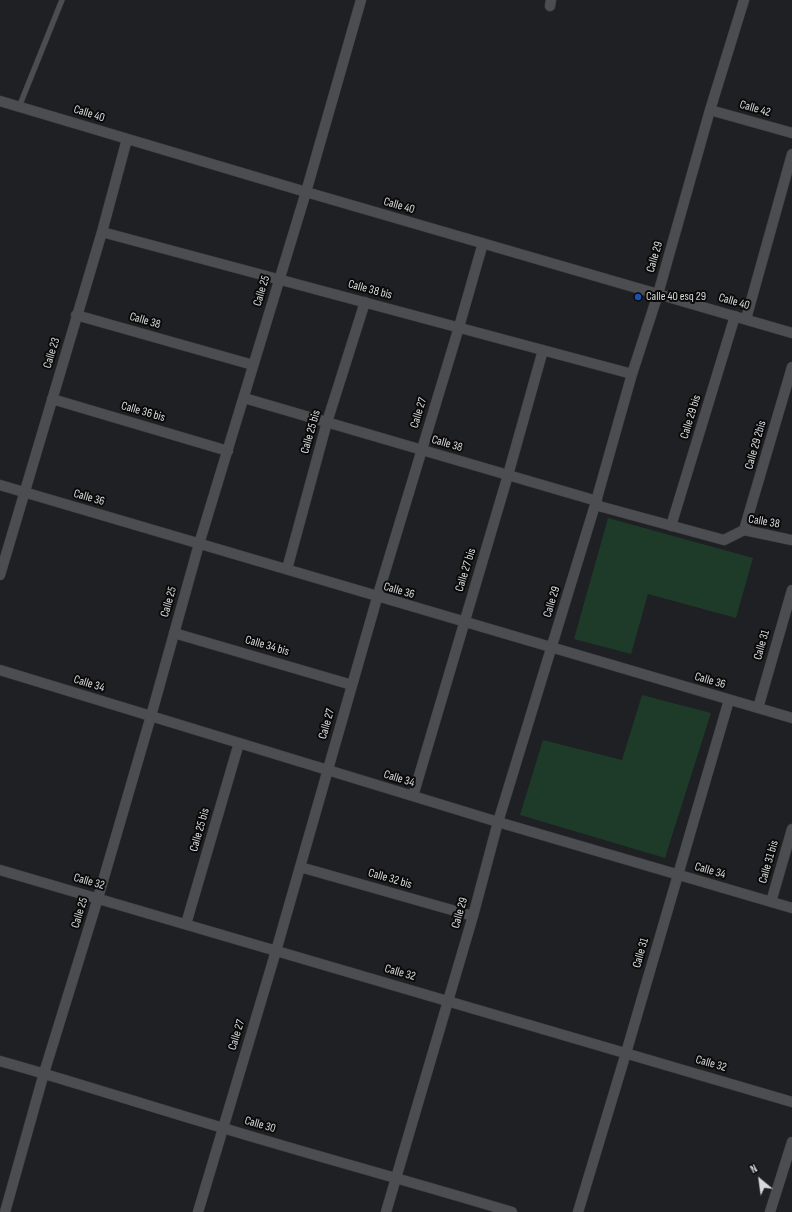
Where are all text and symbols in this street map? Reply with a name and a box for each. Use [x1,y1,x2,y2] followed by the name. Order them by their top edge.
[738,98,772,120] street label: Calle 42
[72,102,106,126] street label: Calle 40
[382,195,416,217] street label: Calle 40
[644,240,666,274] street label: Calle 29
[251,274,273,308] street label: Calle 25
[346,277,394,303] street label: Calle 38 bis
[646,290,706,304] place label: Calle 40 esq 29
[717,291,751,313] street label: Calle 40
[633,292,643,302] marker: Calle 40 esq 29
[128,310,162,332] street label: Calle 38
[41,336,63,370] street label: Calle 23
[678,393,704,441] street label: Calle 29 bis
[408,396,430,430] street label: Calle 27
[119,399,167,425] street label: Calle 36 bis
[298,409,324,455] street label: Calle 25 bis
[742,419,770,471] street label: Calle 29 2bis
[430,433,464,455] street label: Calle 38
[72,487,106,509] street label: Calle 36
[747,512,781,532] street label: Calle 38
[453,547,479,593] street label: Calle 27 bis
[382,580,416,602] street label: Calle 36
[158,585,180,619] street label: Calle 25
[540,585,564,619] street label: Calle 29
[751,628,773,662] street label: Calle 31
[243,633,291,659] street label: Calle 34 bis
[693,670,727,692] street label: Calle 36
[72,673,106,695] street label: Calle 34
[316,707,338,741] street label: Calle 27
[382,768,416,790] street label: Calle 34
[187,807,213,853] street label: Calle 25 bis
[756,839,782,885] street label: Calle 31 bis
[693,860,727,882] street label: Calle 34
[366,866,414,892] street label: Calle 32 bis
[72,871,106,893] street label: Calle 32
[69,896,91,930] street label: Calle 25
[449,896,471,930] street label: Calle 29
[630,936,652,970] street label: Calle 31
[383,962,417,984] street label: Calle 32
[226,1018,248,1052] street label: Calle 27
[694,1053,728,1075] street label: Calle 32
[243,1114,277,1136] street label: Calle 30
[740,1160,780,1200] north arrow
[748,1162,760,1176] text: N

